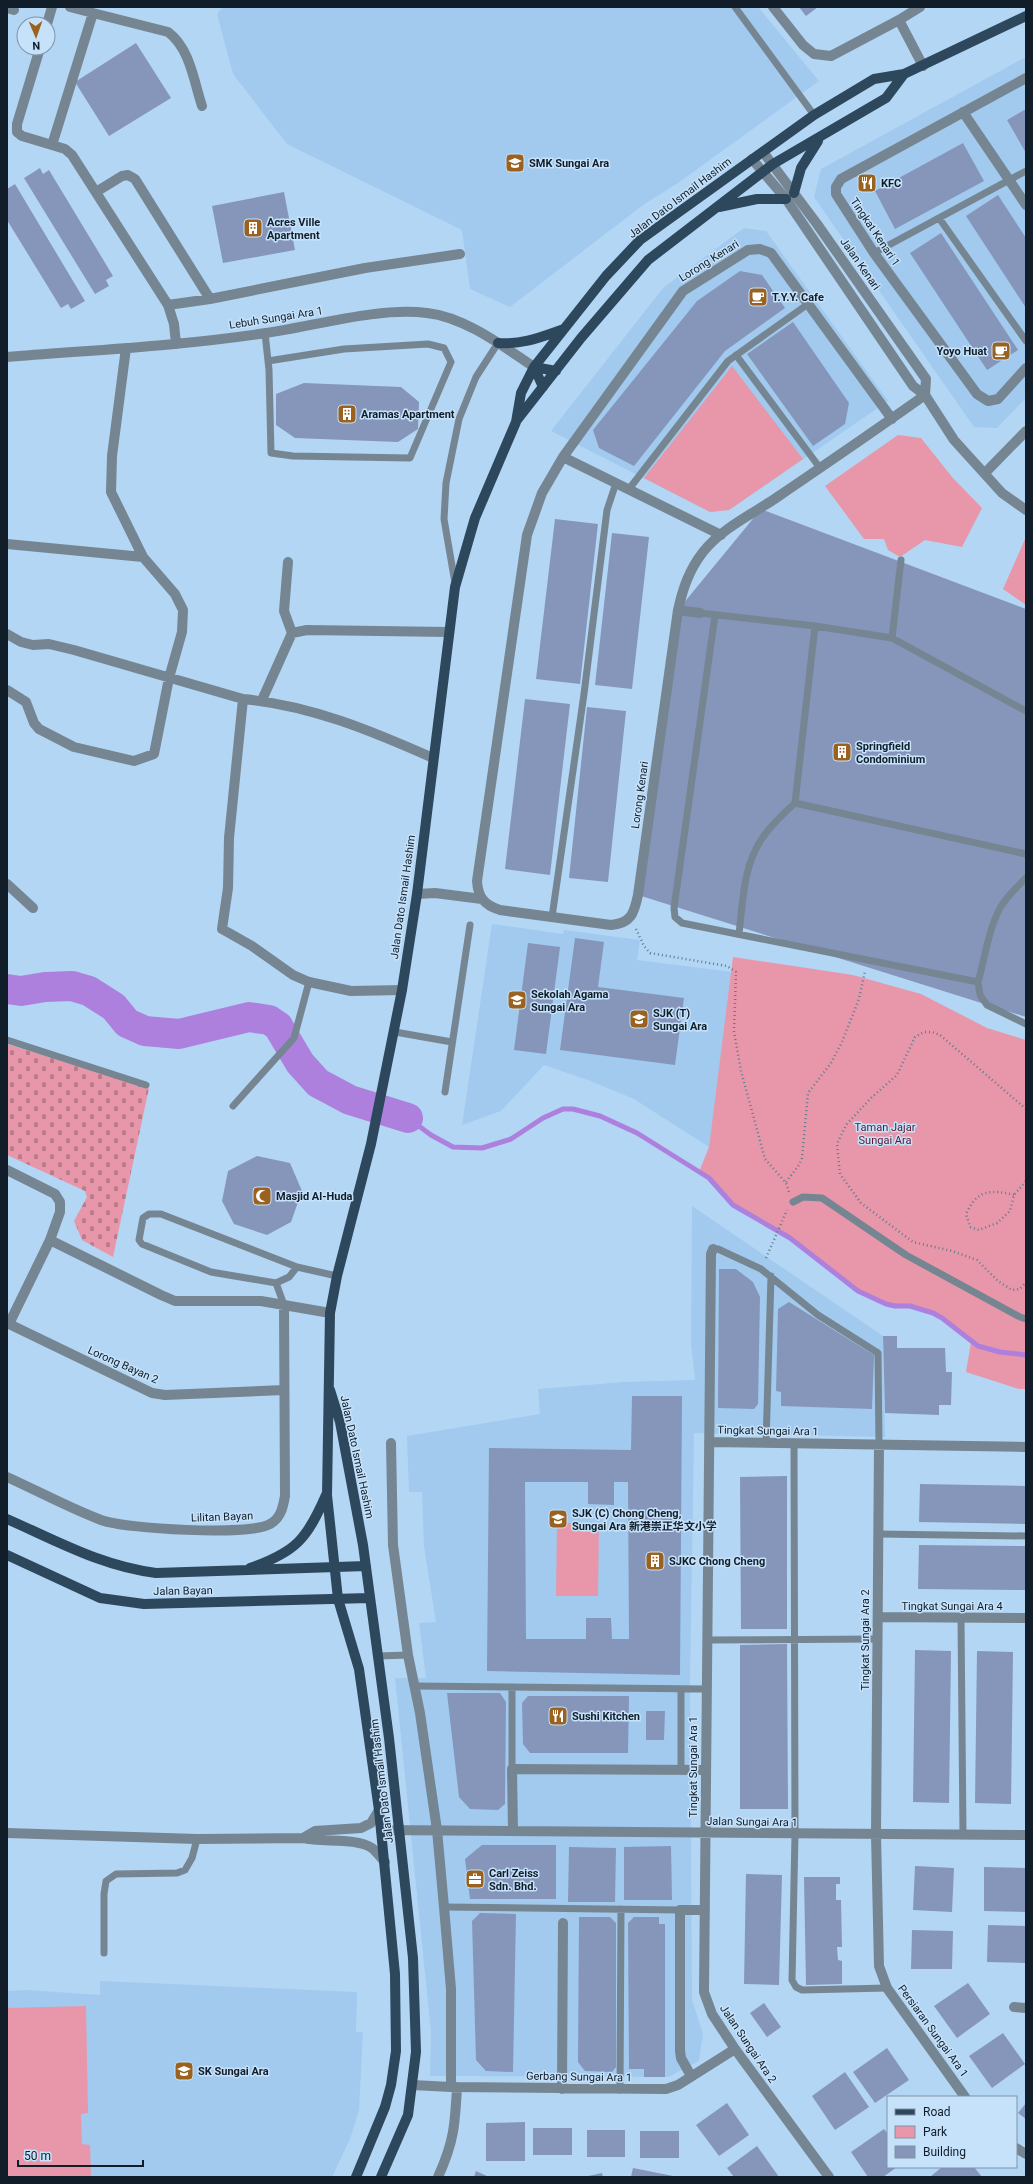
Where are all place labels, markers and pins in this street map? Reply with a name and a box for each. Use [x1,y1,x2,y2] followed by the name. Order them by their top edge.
[504,152,526,174] school or university icon: SMK Sungai Ara
[529,157,609,170] place label: SMK Sungai Ara
[856,172,878,194] restaurant icon: KFC
[881,177,901,190] place label: KFC
[267,216,320,242] place label: Acres Ville Apartment
[242,217,264,239] building icon: Acres Ville Apartment
[747,286,769,308] cafe icon: T.Y.Y. Cafe
[772,291,824,304] place label: T.Y.Y. Cafe
[990,340,1012,362] cafe icon: Yoyo Huat
[936,345,987,358] place label: Yoyo Huat
[336,403,358,425] building icon: Aramas Apartment
[361,408,455,421] place label: Aramas Apartment
[856,740,925,766] place label: Springfield Condominium
[831,741,853,763] building icon: Springfield Condominium
[531,988,609,1014] place label: Sekolah Agama Sungai Ara
[506,989,528,1011] school or university icon: Sekolah Agama Sungai Ara
[653,1007,707,1033] place label: SJK (T) Sungai Ara
[628,1008,650,1030] school or university icon: SJK (T) Sungai Ara
[251,1185,273,1207] mosque icon: Masjid Al-Huda
[276,1190,353,1203] place label: Masjid Al-Huda
[572,1507,717,1533] place label: SJK (C) Chong Cheng, Sungai Ara 新港崇正华文小学
[547,1508,569,1530] school or university icon: SJK (C) Chong Cheng, Sungai Ara 新港崇正华文小学
[644,1550,666,1572] building icon: SJKC Chong Cheng
[669,1555,765,1568] place label: SJKC Chong Cheng
[547,1705,569,1727] restaurant icon: Sushi Kitchen
[572,1710,640,1723] place label: Sushi Kitchen
[489,1867,539,1893] place label: Carl Zeiss Sdn. Bhd.
[464,1868,486,1890] office icon: Carl Zeiss Sdn. Bhd.
[173,2060,195,2082] school or university icon: SK Sungai Ara
[198,2065,269,2078] place label: SK Sungai Ara

